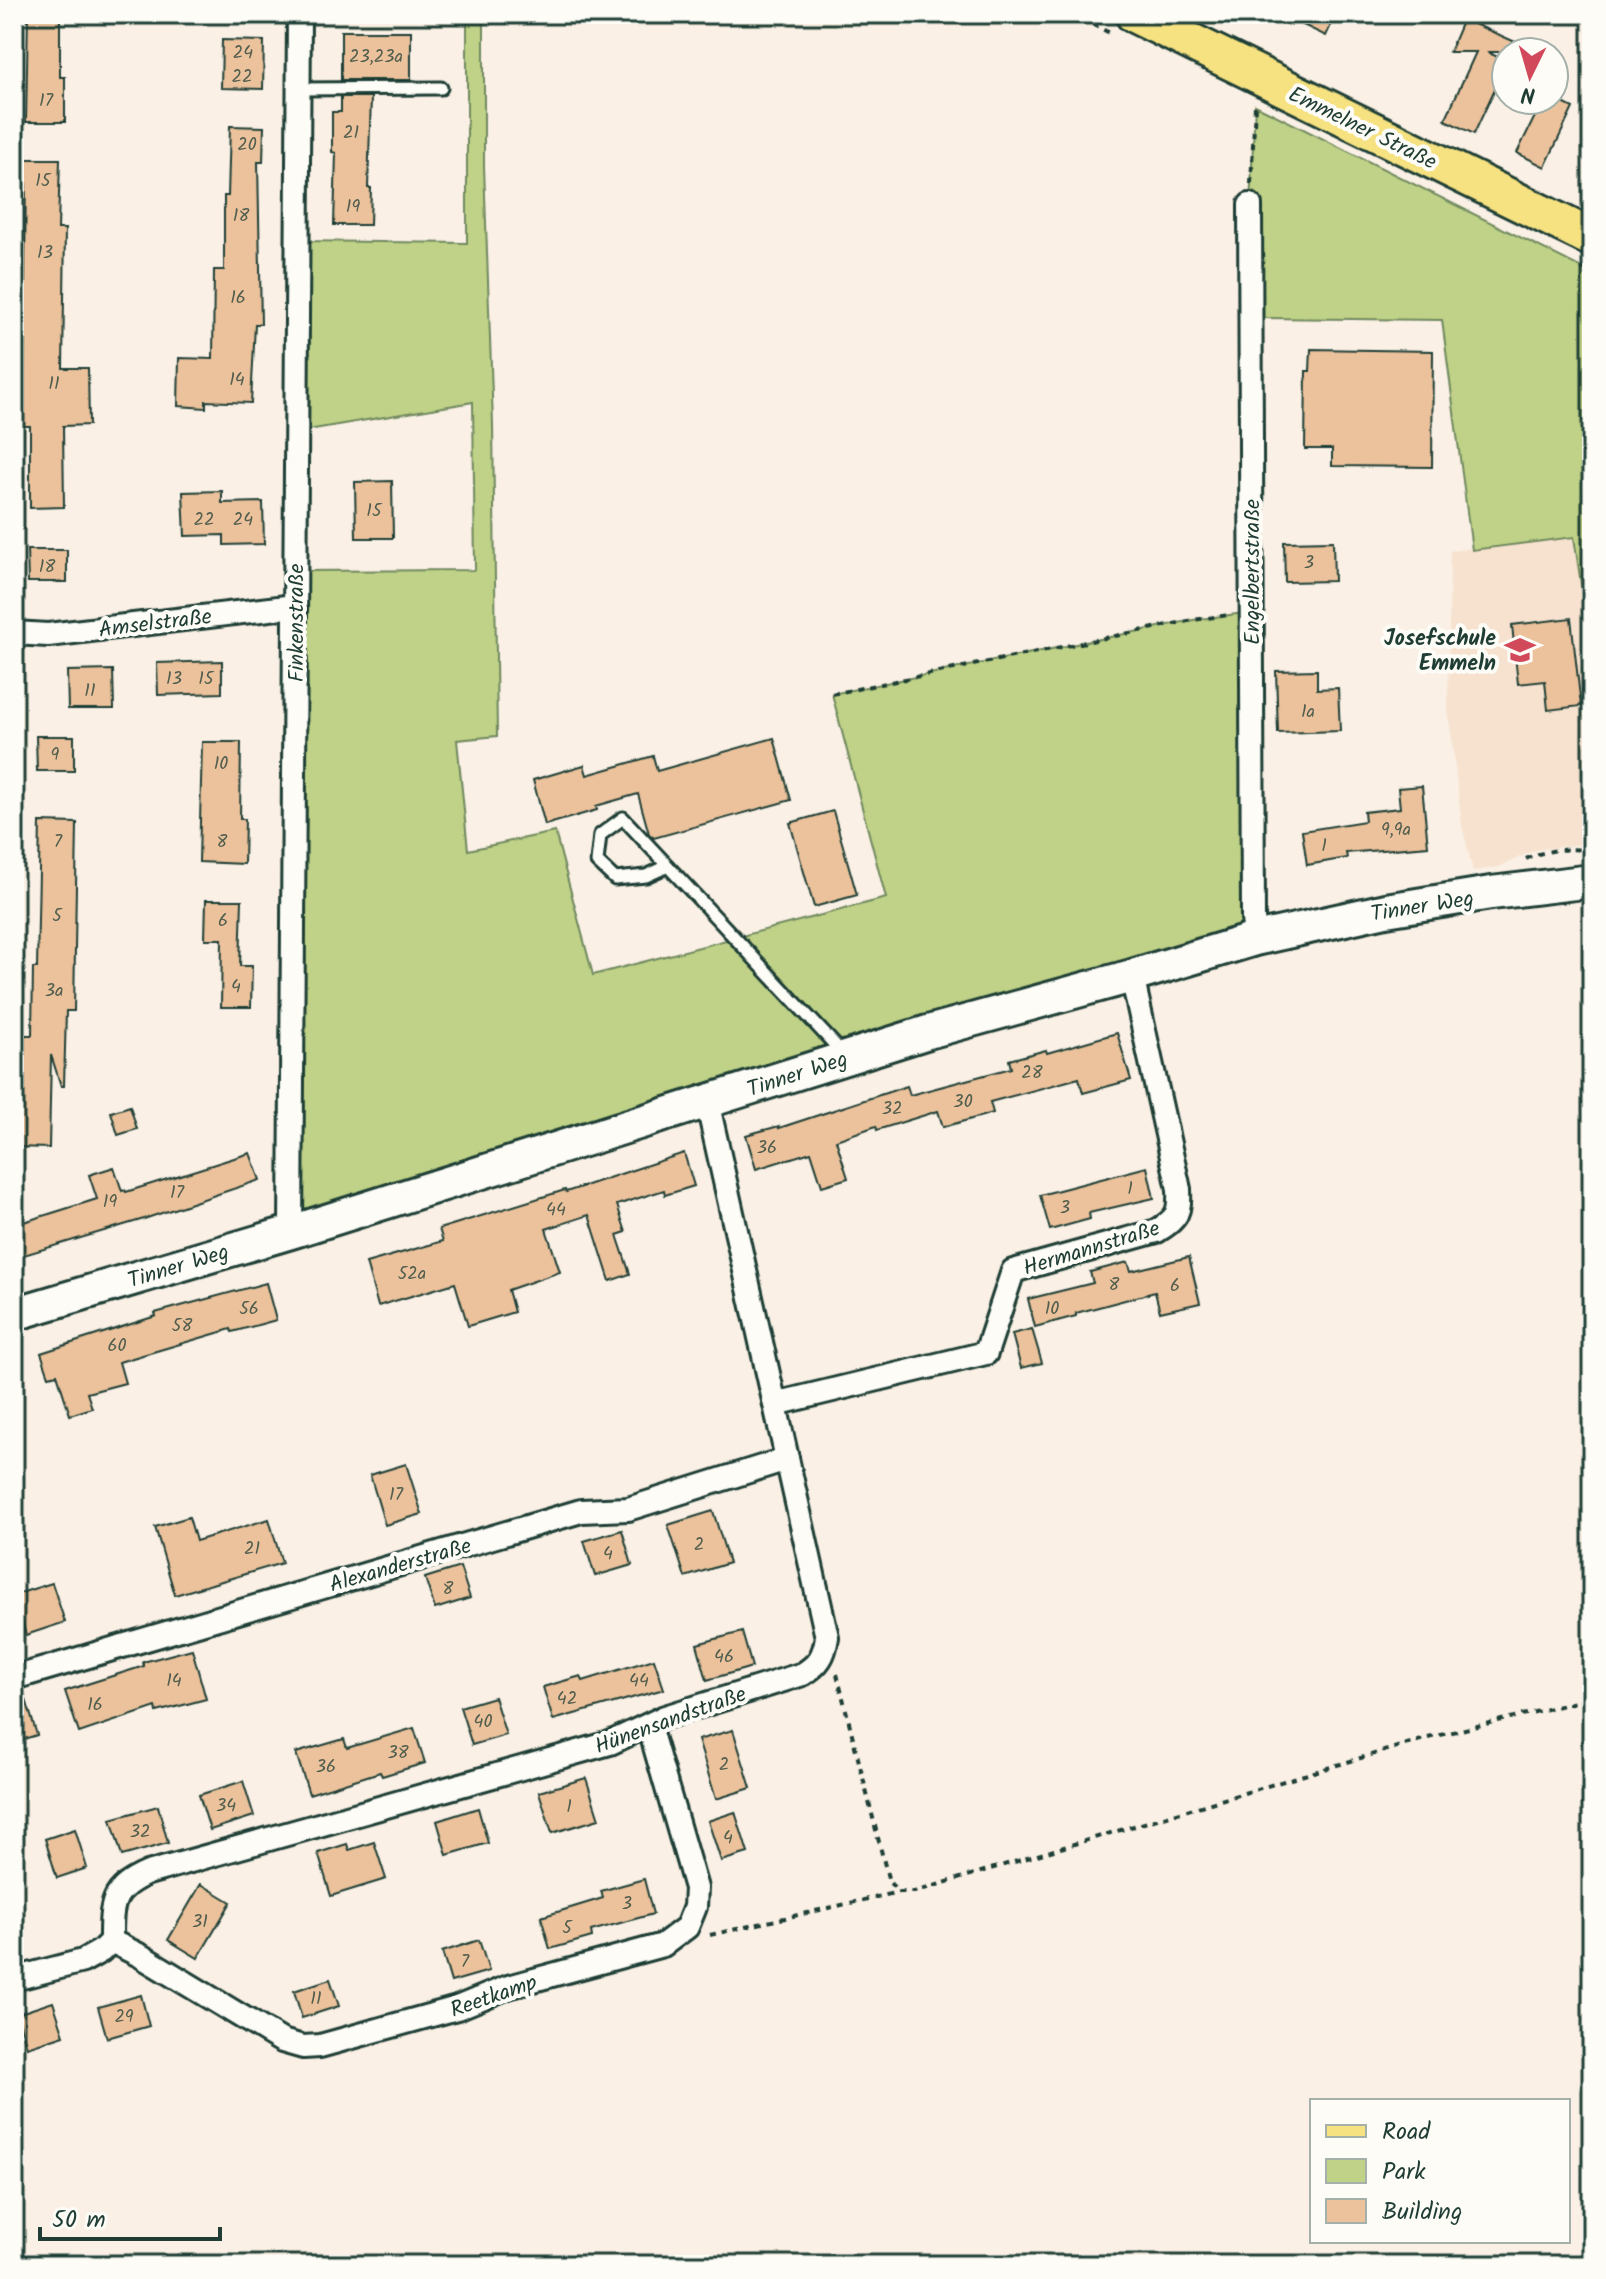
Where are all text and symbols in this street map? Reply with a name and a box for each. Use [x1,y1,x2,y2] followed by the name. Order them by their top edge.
[1490,36,1570,116] north arrow
[233,39,253,68] house number: 24
[349,43,403,72] house number: 23,23a
[232,63,252,92] house number: 22
[1520,75,1537,111] text: N
[1282,78,1442,180] street label: Emmelner Straße
[39,87,54,116] house number: 17
[343,119,359,148] house number: 21
[237,131,257,160] house number: 20
[35,167,52,196] house number: 15
[346,193,360,222] house number: 19
[233,202,249,231] house number: 18
[37,239,53,268] house number: 13
[230,284,246,313] house number: 16
[229,366,245,395] house number: 14
[48,370,60,399] house number: 11
[366,497,383,526] house number: 15
[1236,499,1271,645] street label: Engelbertstraße
[194,506,214,535] house number: 22
[233,506,253,535] house number: 24
[1304,549,1314,578] house number: 3
[39,553,55,582] house number: 18
[280,564,315,682] street label: Finkenstraße
[97,600,214,649] street label: Amselstraße
[1384,622,1496,682] place label: Josefschule Emmeln
[1503,633,1537,667] school or university icon: Josefschule Emmeln
[166,665,182,694] house number: 13
[198,665,215,694] house number: 15
[84,677,96,706] house number: 11
[1301,698,1315,727] house number: 1a
[51,741,60,770] house number: 9
[214,750,228,779] house number: 10
[1381,816,1411,845] house number: 9,9a
[54,828,63,857] house number: 7
[217,828,228,857] house number: 8
[1321,832,1327,861] house number: 1
[1368,882,1477,933] street label: Tinner Weg
[52,902,63,931] house number: 5
[218,907,228,936] house number: 6
[231,973,241,1002] house number: 4
[45,977,63,1006] house number: 3a
[743,1043,853,1108] street label: Tinner Weg
[1021,1059,1043,1088] house number: 28
[953,1088,973,1117] house number: 30
[882,1095,902,1124] house number: 32
[757,1134,777,1163] house number: 36
[1127,1175,1133,1204] house number: 1
[170,1179,185,1208] house number: 17
[103,1188,117,1217] house number: 19
[1060,1194,1070,1223] house number: 3
[546,1196,566,1225] house number: 44
[1019,1212,1165,1287] street label: Hermannstraße
[124,1235,234,1299] street label: Tinner Weg
[398,1260,426,1289] house number: 52a
[1109,1271,1120,1300] house number: 8
[1170,1272,1180,1301] house number: 6
[239,1295,259,1324] house number: 56
[1045,1295,1059,1324] house number: 10
[172,1312,192,1341] house number: 58
[107,1332,127,1361] house number: 60
[389,1481,404,1510] house number: 17
[325,1529,476,1603] street label: Alexanderstraße
[694,1531,704,1560] house number: 2
[244,1535,260,1564] house number: 21
[603,1540,613,1569] house number: 4
[443,1575,454,1604] house number: 8
[714,1643,734,1672] house number: 46
[166,1667,182,1696] house number: 14
[629,1667,649,1696] house number: 44
[590,1678,752,1765] street label: Hünensandstraße
[557,1685,577,1714] house number: 42
[87,1691,103,1720] house number: 16
[474,1708,492,1737] house number: 40
[387,1739,409,1768] house number: 38
[719,1751,729,1780] house number: 2
[316,1753,336,1782] house number: 36
[216,1792,236,1821] house number: 34
[566,1793,572,1822] house number: 1
[130,1818,150,1847] house number: 32
[723,1824,733,1853] house number: 4
[622,1890,632,1919] house number: 3
[192,1908,208,1937] house number: 31
[562,1914,573,1943] house number: 5
[461,1948,470,1977] house number: 7
[446,1966,542,2029] street label: Reetkamp
[310,1985,322,2014] house number: 11
[114,2003,134,2032] house number: 29
[1310,2099,1570,2243] legend
[1382,2113,1431,2152] text: Road
[1382,2153,1426,2192] text: Park
[40,2191,220,2241] scale bar
[1382,2193,1462,2232] text: Building
[52,2201,106,2240] text: 50 m

